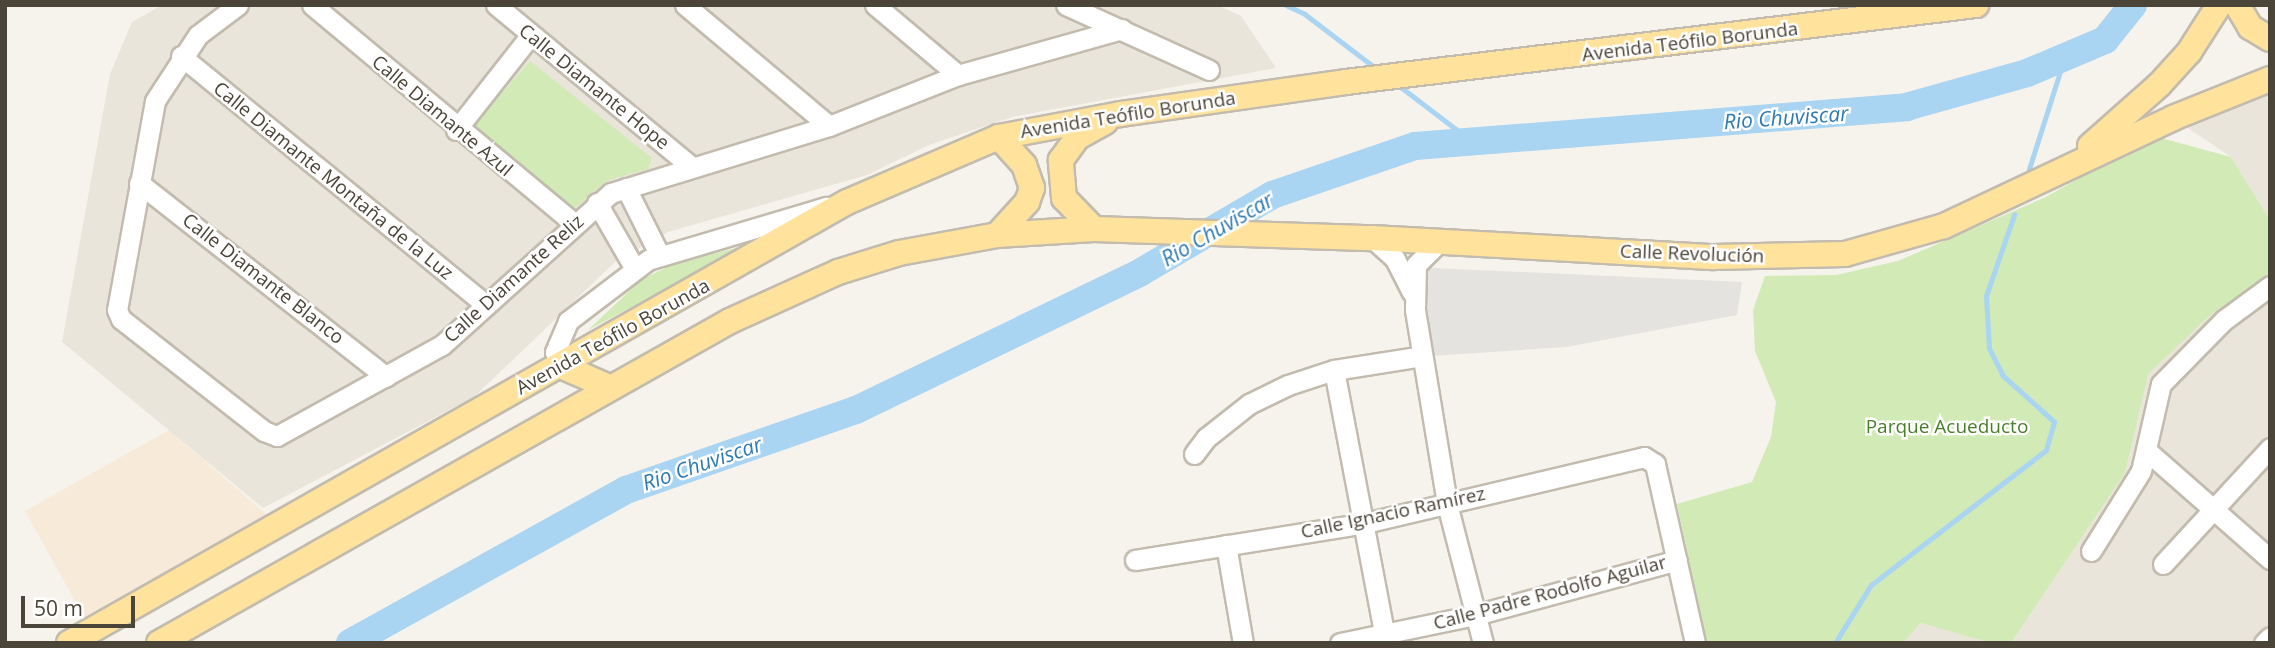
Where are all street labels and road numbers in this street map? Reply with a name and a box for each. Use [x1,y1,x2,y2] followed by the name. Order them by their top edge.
[1581,17,1799,67] street label: Avenida Teófilo Borunda
[514,19,674,155] street label: Calle Diamante Hope
[367,51,517,181] street label: Calle Diamante Azul
[209,77,457,285] street label: Calle Diamante Montaña de la Luz
[1019,87,1237,143] street label: Avenida Teófilo Borunda
[178,209,348,349] street label: Calle Diamante Blanco
[440,210,588,348] street label: Calle Diamante Reliz
[1619,240,1765,268] street label: Calle Revolución
[512,274,714,400] street label: Avenida Teófilo Borunda
[1299,482,1487,544] street label: Calle Ignacio Ramírez
[1431,551,1669,635] street label: Calle Padre Rodolfo Aguilar

